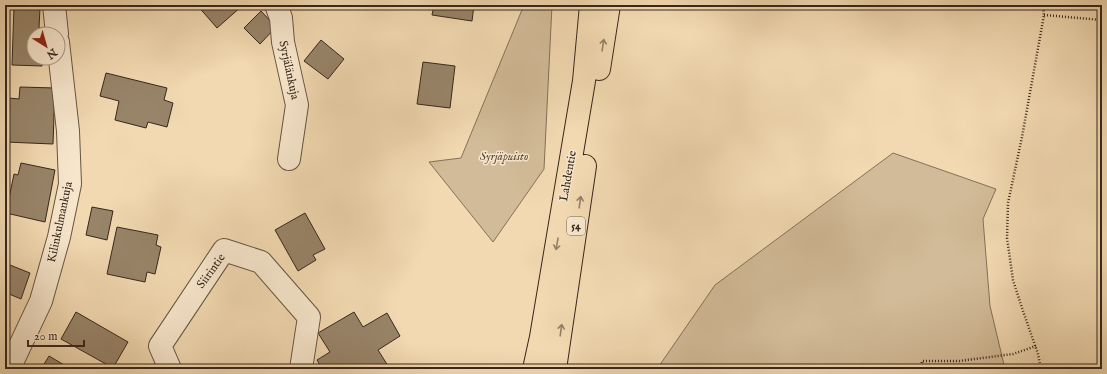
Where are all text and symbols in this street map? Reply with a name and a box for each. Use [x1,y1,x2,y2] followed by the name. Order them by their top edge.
[26,26,66,66] north arrow
[275,39,303,102] street label: Syrjälänkuja
[599,39,607,52] one-way arrow
[43,44,60,62] text: N
[480,149,528,164] park label: Syrjäpuisto
[556,149,580,202] street label: Lahdentie
[44,179,76,264] street label: Kilinkulmankuja
[576,196,584,209] one-way arrow
[567,217,585,235] road number: 54
[553,237,561,250] one-way arrow
[193,250,229,291] street label: Siirintie
[28,322,84,348] scale bar
[557,324,565,337] one-way arrow
[34,329,57,344] text: 20 m

